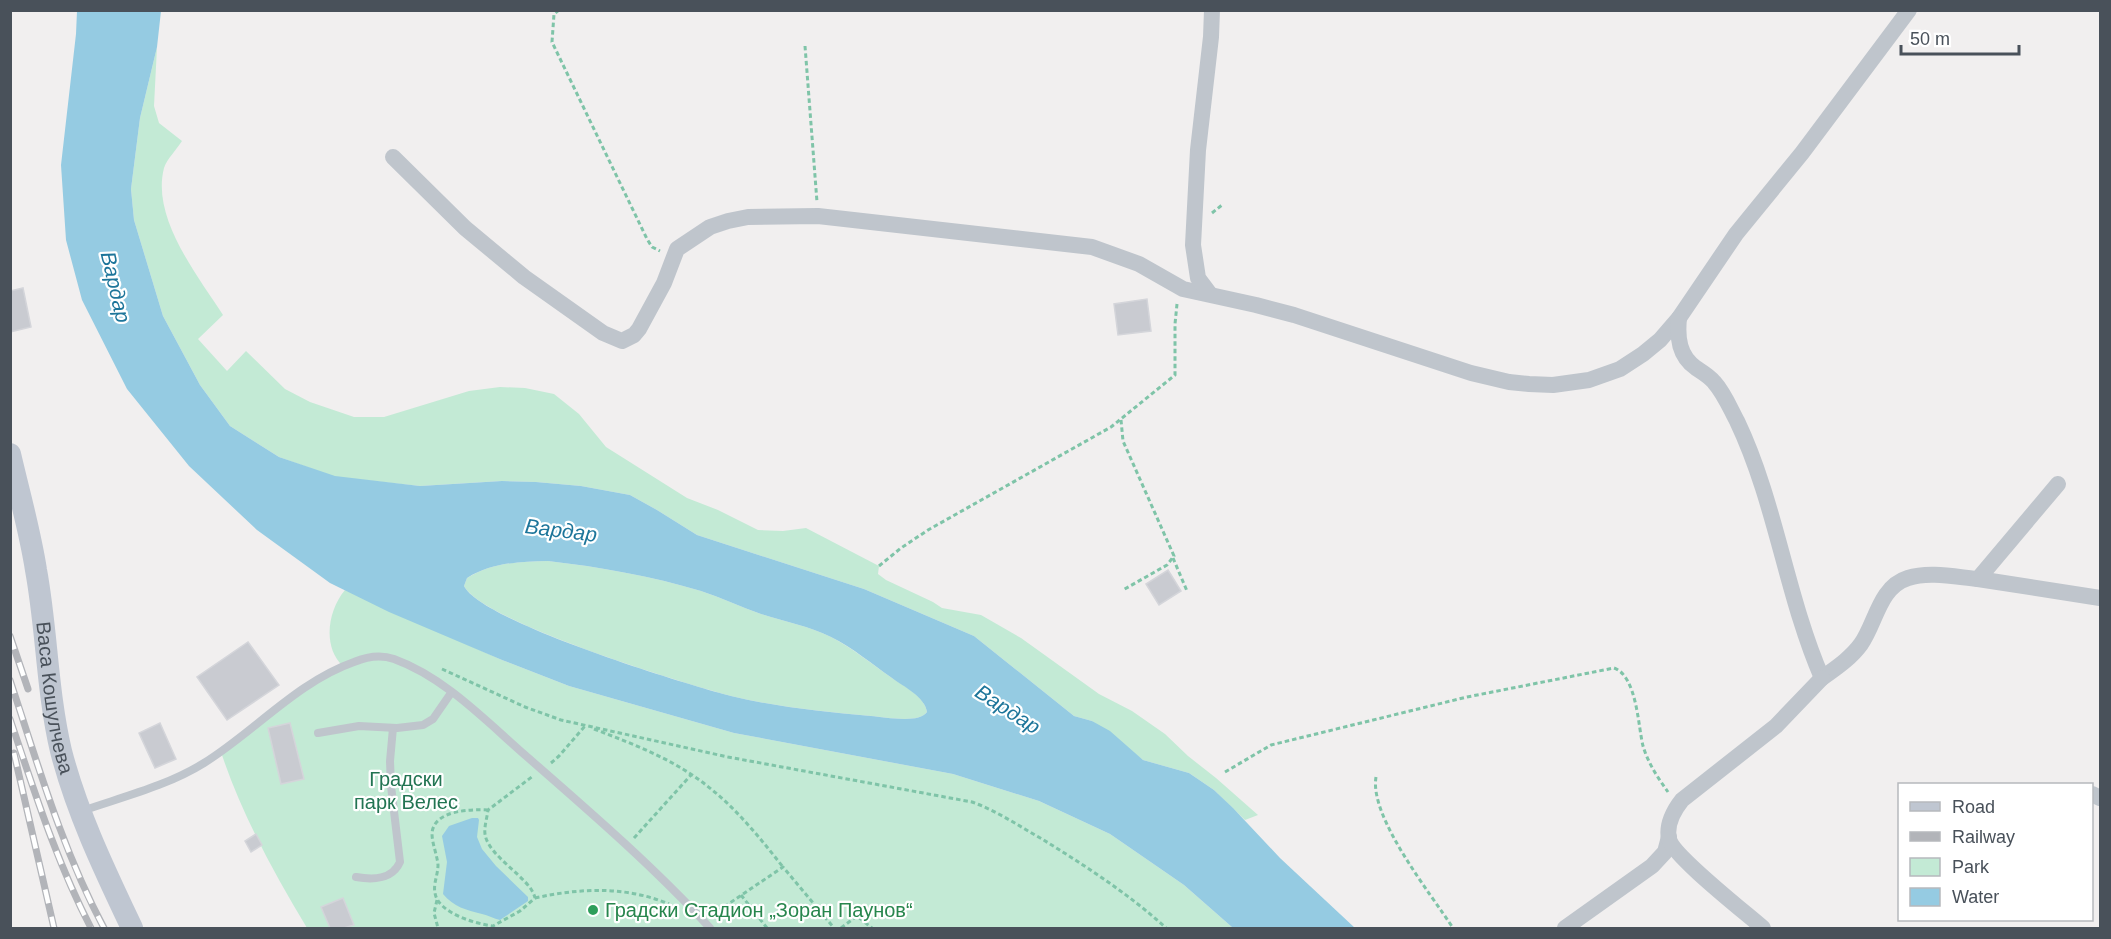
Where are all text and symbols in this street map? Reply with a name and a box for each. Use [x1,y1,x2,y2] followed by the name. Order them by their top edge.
[1901,18,2020,56] scale bar
[1910,29,1950,49] text: 50 m
[97,249,135,325] water label: Вардар
[524,514,598,546] water label: Вардар
[32,620,78,777] street label: Васа Кошулчева
[971,680,1045,738] water label: Вардар
[354,768,458,813] park label: Градски парк Велес
[1898,783,2093,921] legend
[1952,797,1995,817] text: Road
[1952,827,2015,847] text: Railway
[1952,857,1990,877] text: Park
[1952,887,1999,907] text: Water
[605,899,913,921] place label: Градски Стадион „Зоран Паунов“
[586,903,600,917] marker: Градски Стадион „Зоран Паунов“

